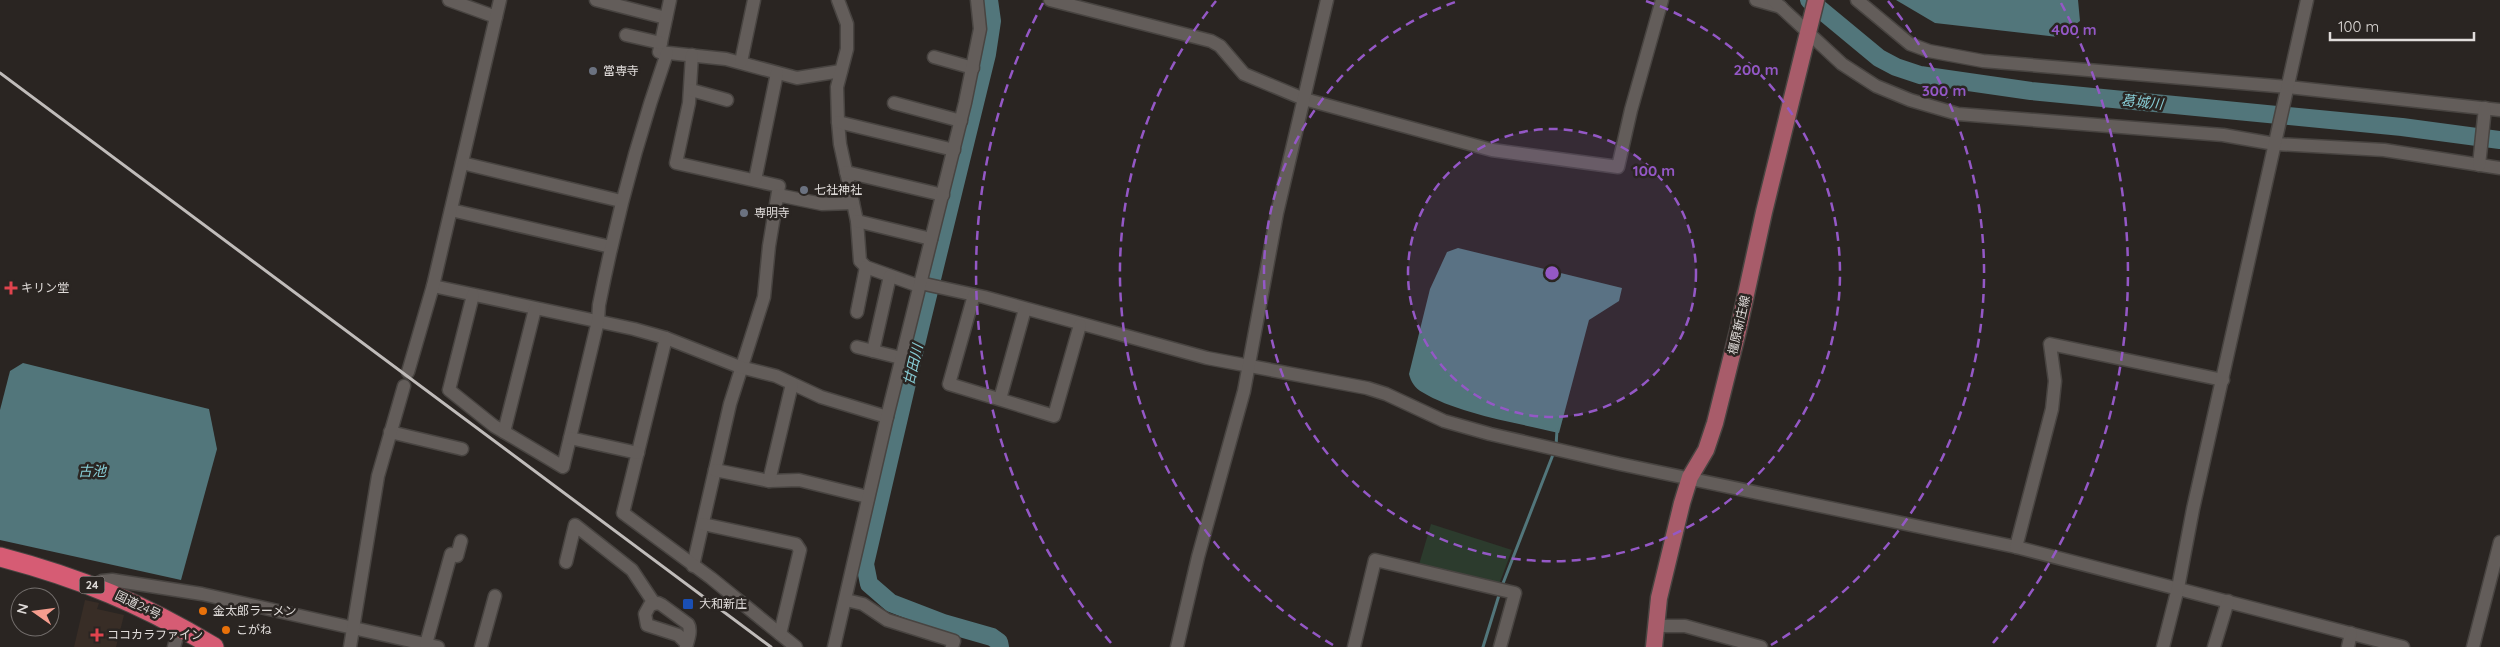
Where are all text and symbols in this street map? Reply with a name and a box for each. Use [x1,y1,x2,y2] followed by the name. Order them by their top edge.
[2330,10,2474,42] scale bar
[2338,17,2379,36] text: 100 m
[2051,20,2097,39] text: 400 m
[1734,60,1779,79] text: 200 m
[603,63,639,78] place label: 當専寺
[587,65,599,77] marker: 當専寺
[1922,81,1966,100] text: 300 m
[2120,91,2166,113] water label: 葛城川
[1633,161,1675,180] text: 100 m
[814,182,862,197] place label: 七社神社
[798,184,810,196] marker: 七社神社
[754,205,790,220] place label: 専明寺
[738,207,750,219] marker: 専明寺
[1543,264,1561,282] centre of rings
[21,280,69,295] place label: キリン堂
[5,282,17,294] marker: キリン堂
[1724,294,1753,356] street label: 橿原新庄線
[900,341,927,387] water label: 甘田川
[78,462,108,480] water label: 古池
[80,576,104,594] road number: 24
[10,587,60,637] north arrow
[113,587,163,622] street label: 国道24号
[699,596,747,611] place label: 大和新庄
[681,597,695,611] marker: 大和新庄
[12,602,32,616] text: N
[213,603,297,618] place label: 金太郎ラーメン
[197,605,209,617] marker: 金太郎ラーメン
[236,622,272,637] place label: こがね
[220,624,232,636] marker: こがね
[107,627,203,642] place label: ココカラファイン
[91,629,103,641] marker: ココカラファイン

